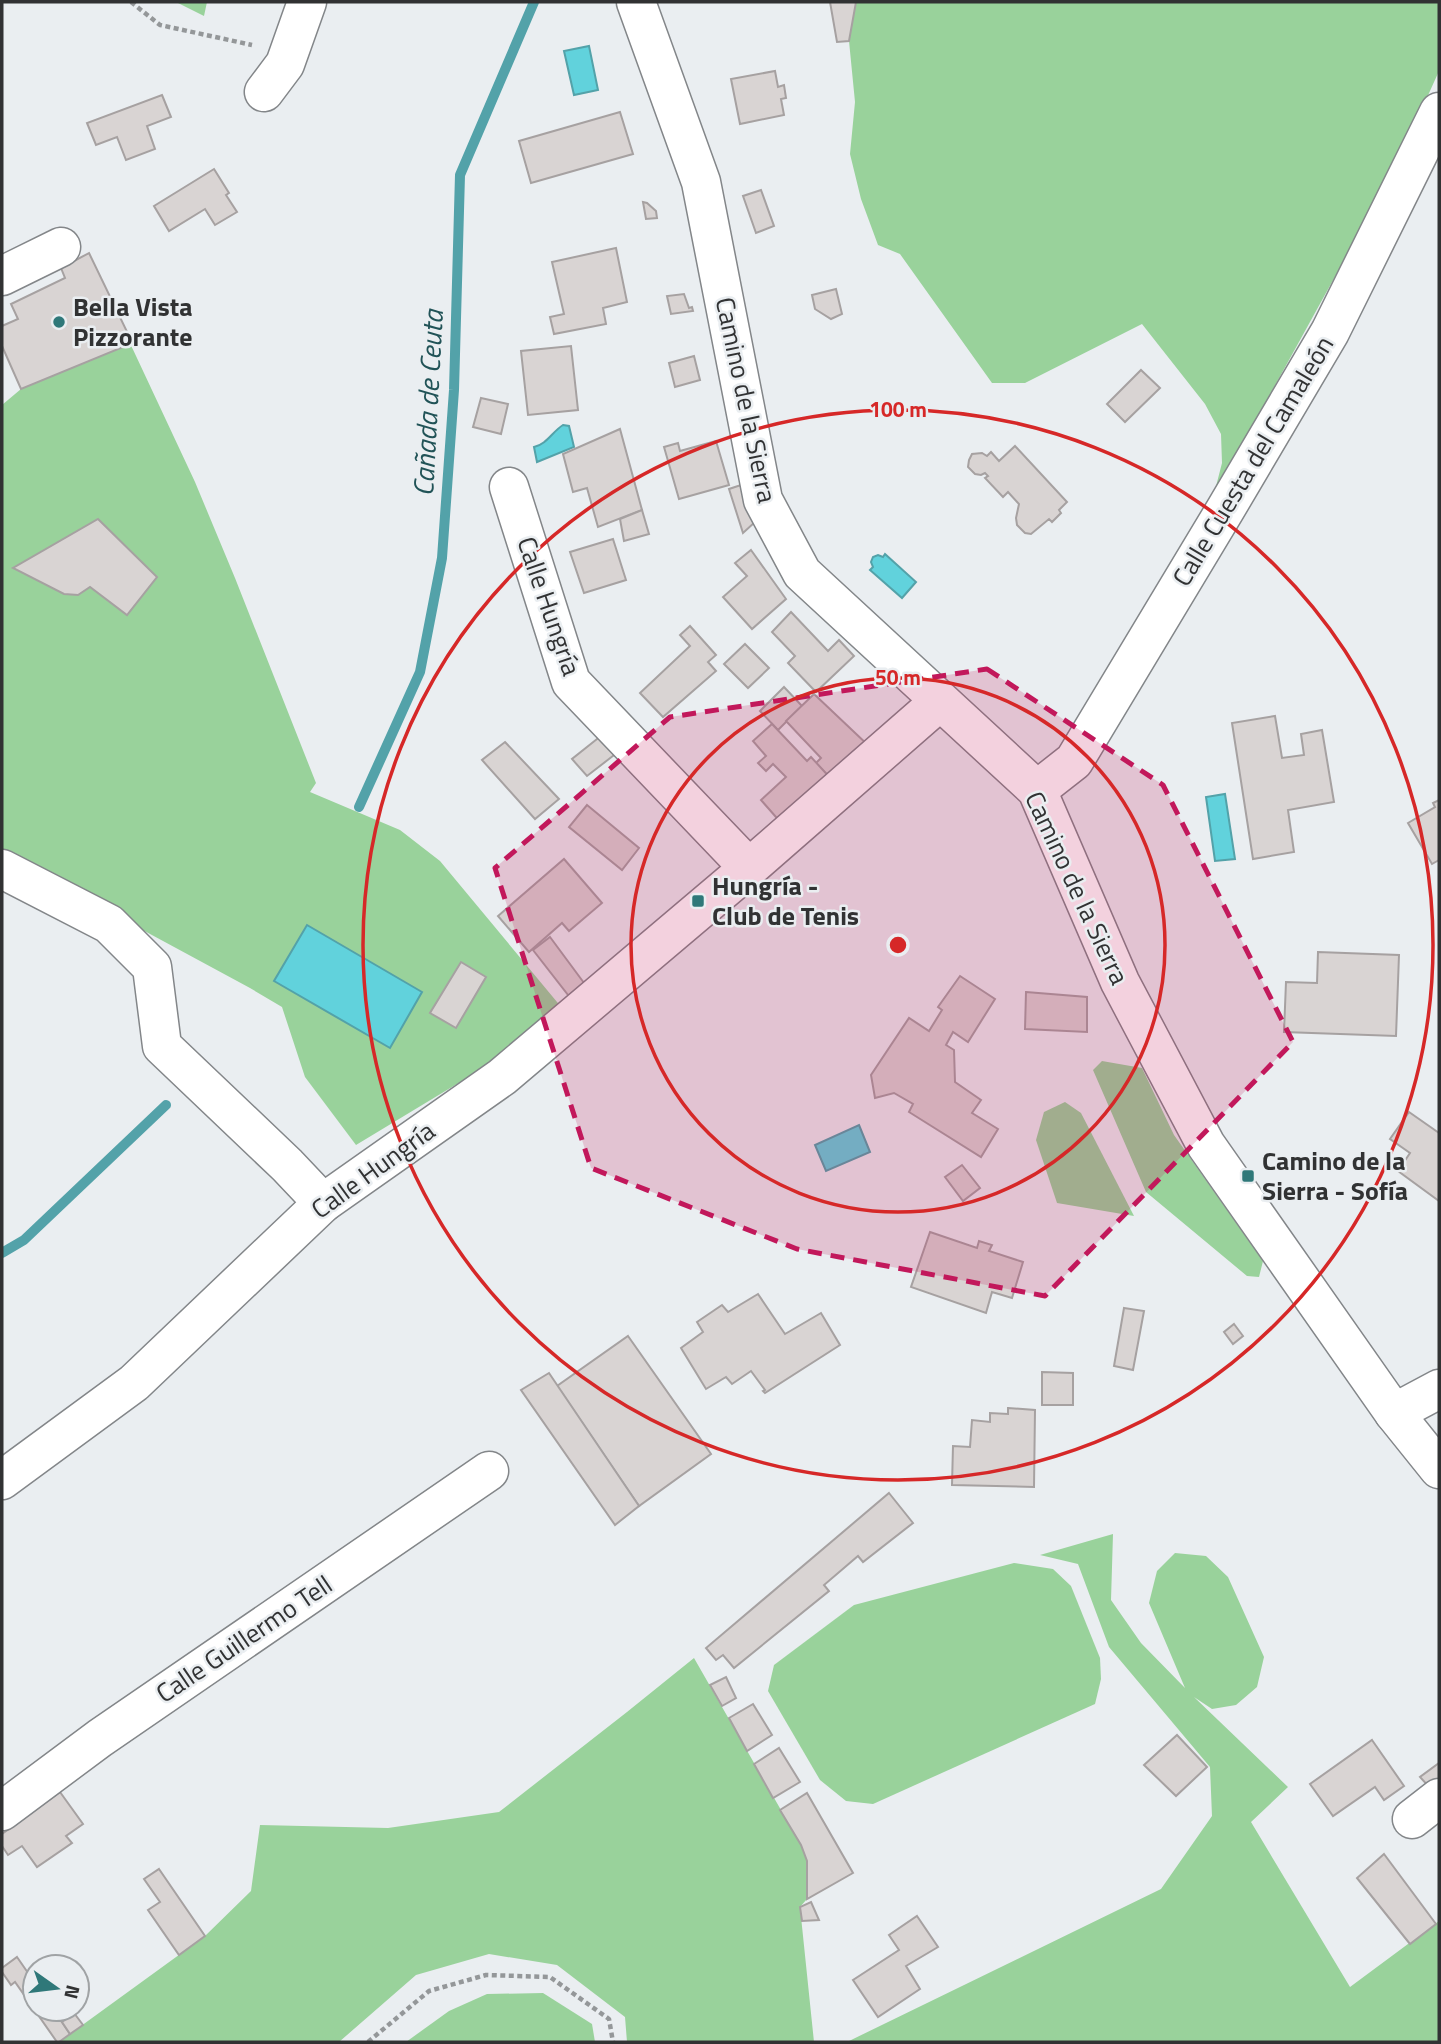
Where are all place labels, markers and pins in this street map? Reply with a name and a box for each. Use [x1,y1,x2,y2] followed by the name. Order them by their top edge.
[73,287,193,356] place label: Bella Vista Pizzorante
[51,314,67,330] marker: Bella Vista Pizzorante
[712,866,859,935] place label: Hungría - Club de Tenis
[690,893,706,909] marker: Hungría - Club de Tenis
[886,933,910,957] centre of rings
[1262,1141,1408,1210] place label: Camino de la Sierra - Sofía
[1240,1168,1256,1184] marker: Camino de la Sierra - Sofía

